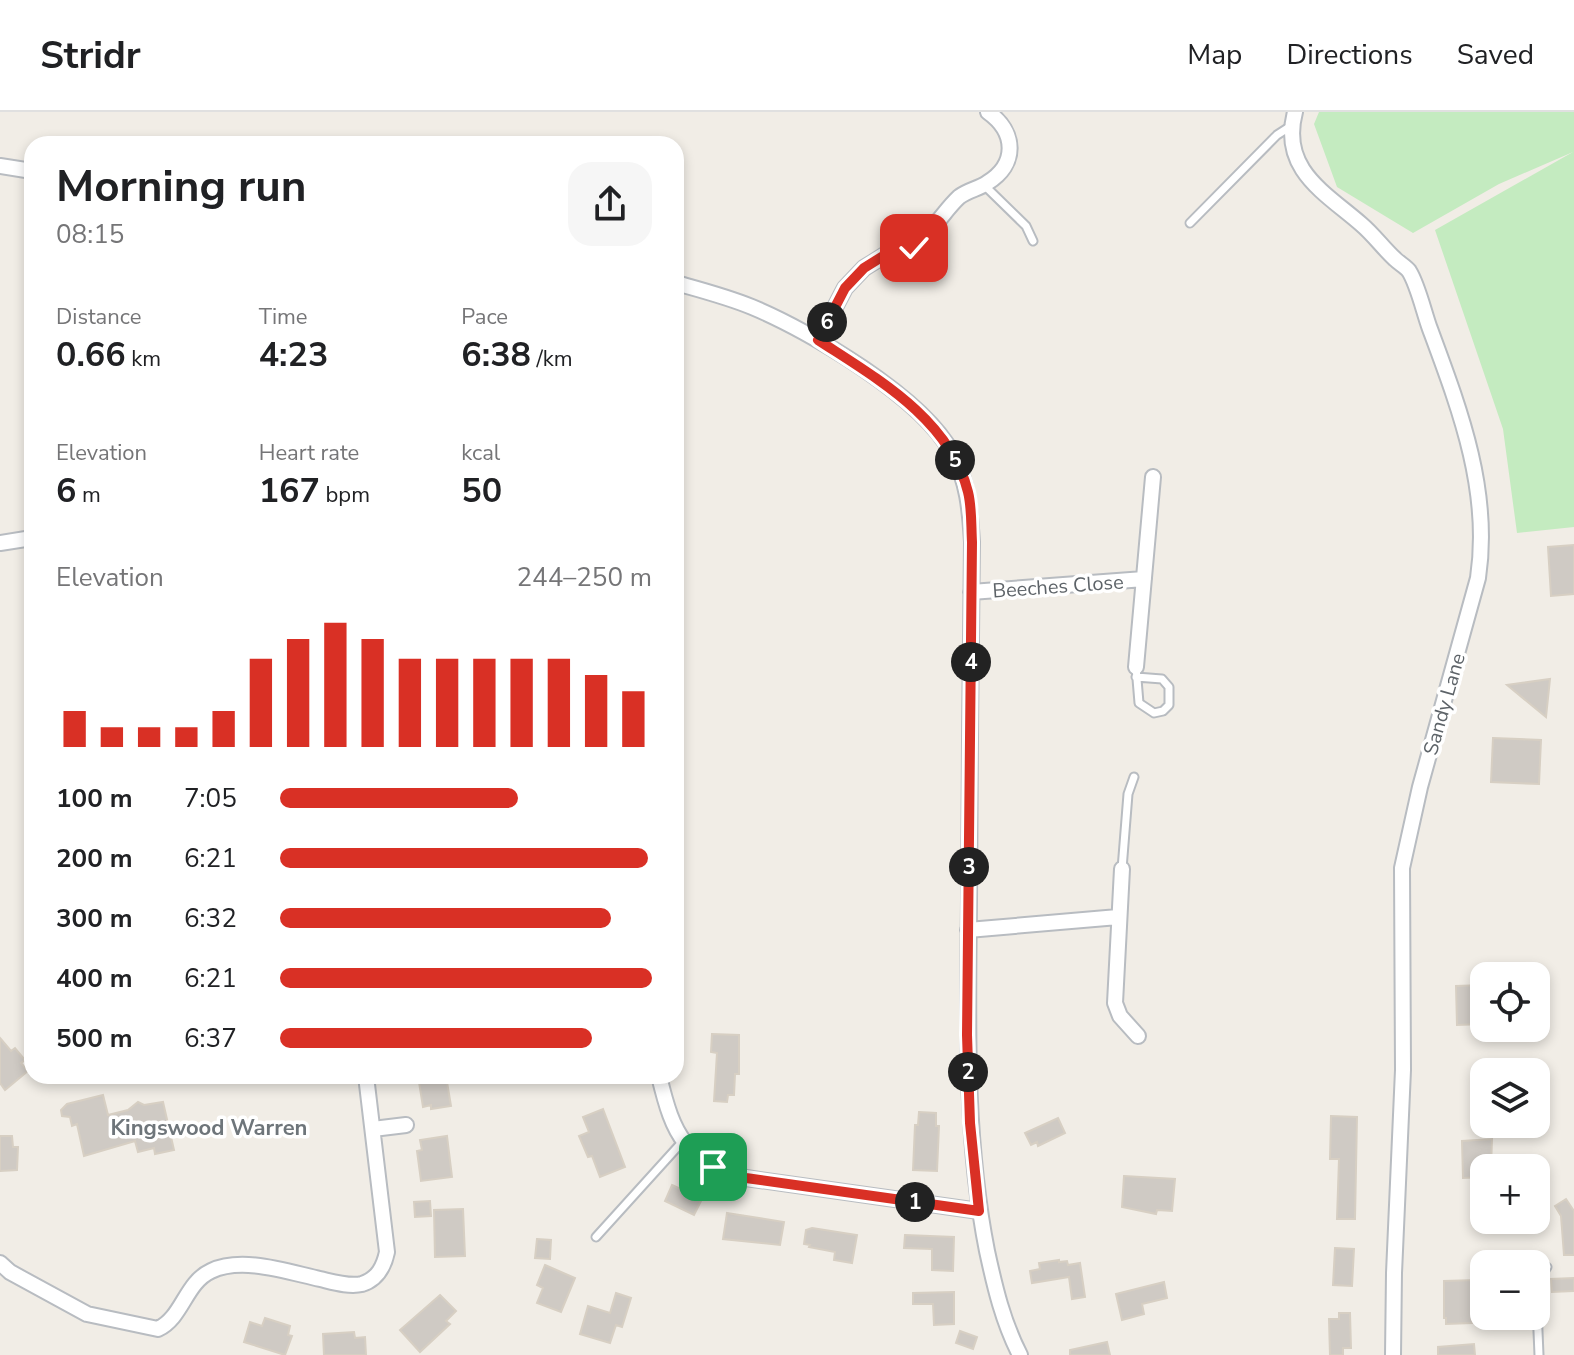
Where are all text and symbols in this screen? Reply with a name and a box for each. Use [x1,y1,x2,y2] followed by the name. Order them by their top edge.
[40,30,141,81] text: Stridr
[1187,36,1242,74] text: Map
[1286,36,1413,74] text: Directions
[1457,36,1534,74] text: Saved
[56,157,306,217] text: Morning run
[568,162,652,246] button: share
[880,214,948,282] pin
[56,217,124,252] text: 08:15
[892,226,936,270] icon: check
[56,302,141,332] text: Distance
[259,302,308,332] text: Time
[461,302,508,332] text: Pace
[807,302,847,342] pin: 6
[820,307,834,337] text: 6
[56,332,126,378] text: 0.66
[259,332,328,378] text: 4:23
[461,332,531,378] text: 6:38
[126,344,161,374] text: km
[531,344,573,374] text: /km
[56,438,147,468] text: Elevation
[259,438,359,468] text: Heart rate
[461,438,500,468] text: kcal
[935,440,975,480] pin: 5
[948,445,962,475] text: 5
[56,468,76,514] text: 6
[259,468,320,514] text: 167
[461,468,502,514] text: 50
[76,480,101,510] text: m
[320,480,370,510] text: bpm
[56,560,164,595] text: Elevation
[516,560,652,595] text: 244–250 m
[992,568,1125,605] street label: Beeches Close
[951,642,991,682] pin: 4
[964,647,978,677] text: 4
[1417,650,1472,758] street label: Sandy Lane
[56,781,133,816] text: 100 m
[184,781,237,816] text: 7:05
[56,841,133,876] text: 200 m
[184,841,237,876] text: 6:21
[949,847,989,887] pin: 3
[962,852,976,882] text: 3
[56,901,133,936] text: 300 m
[184,901,237,936] text: 6:32
[56,961,133,996] text: 400 m
[184,961,237,996] text: 6:21
[1470,962,1550,1330] map controls
[1470,962,1550,1042] button: locate
[56,1021,133,1056] text: 500 m
[184,1021,237,1056] text: 6:37
[948,1052,988,1092] pin: 2
[961,1057,975,1087] text: 2
[1470,1058,1550,1138] button: layers
[111,1113,308,1143] district label: Kingswood Warren
[679,1133,747,1201] pin
[691,1145,735,1189] icon: arrive
[1470,1154,1550,1234] button: +
[895,1182,935,1222] pin: 1
[908,1187,922,1217] text: 1
[1470,1250,1550,1330] button: −

